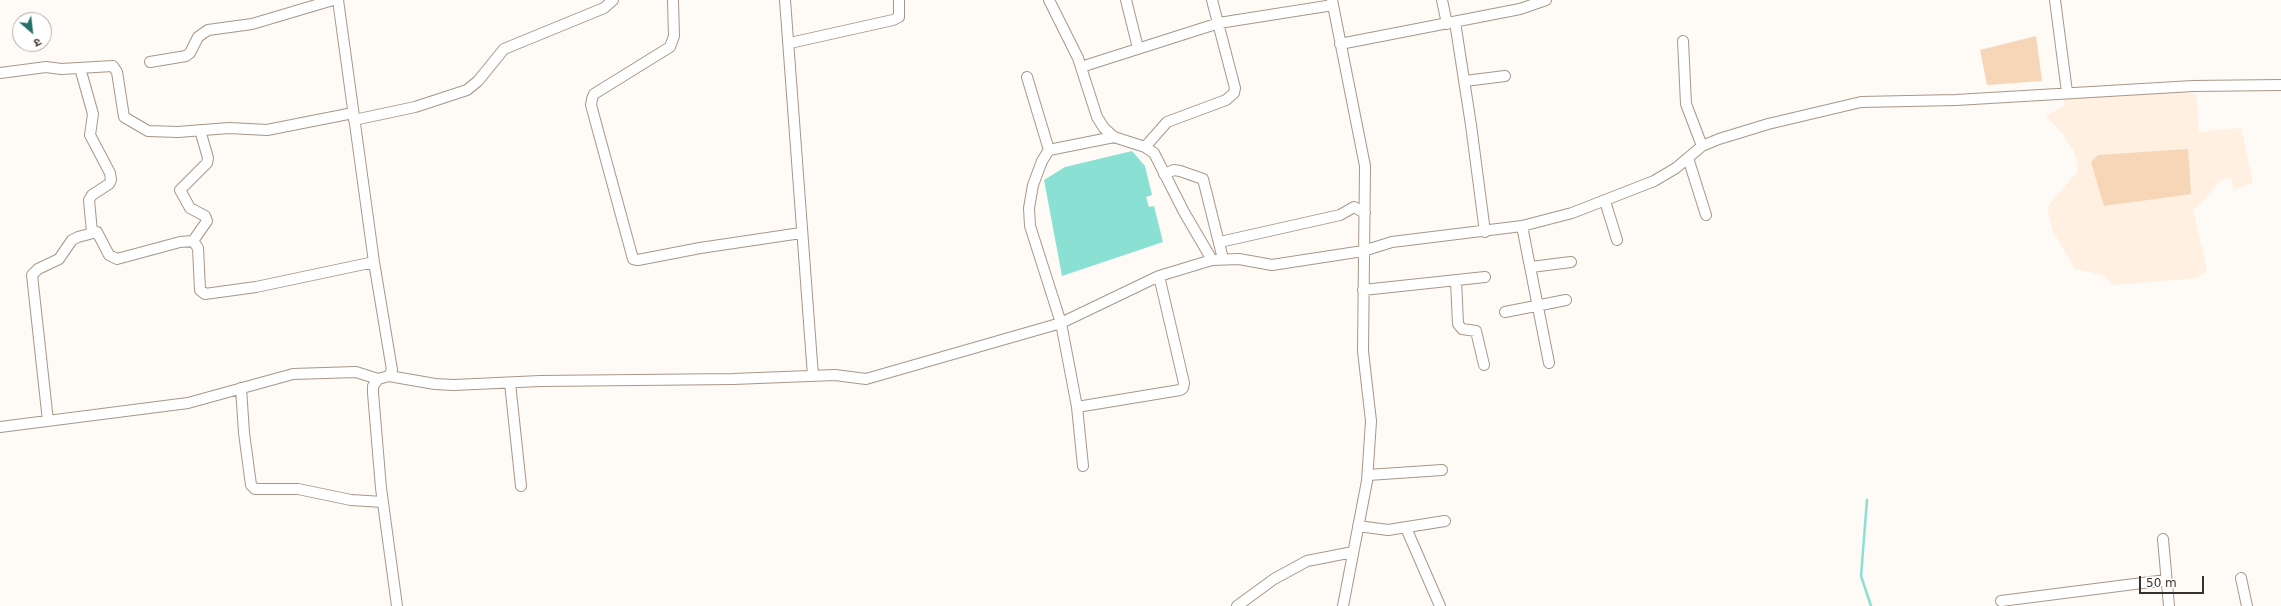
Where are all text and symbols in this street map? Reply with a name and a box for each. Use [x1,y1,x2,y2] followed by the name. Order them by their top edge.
[12,12,52,52] north arrow
[32,35,43,49] text: उ
[2141,568,2206,594] scale bar
[2146,576,2177,590] text: 50 m

